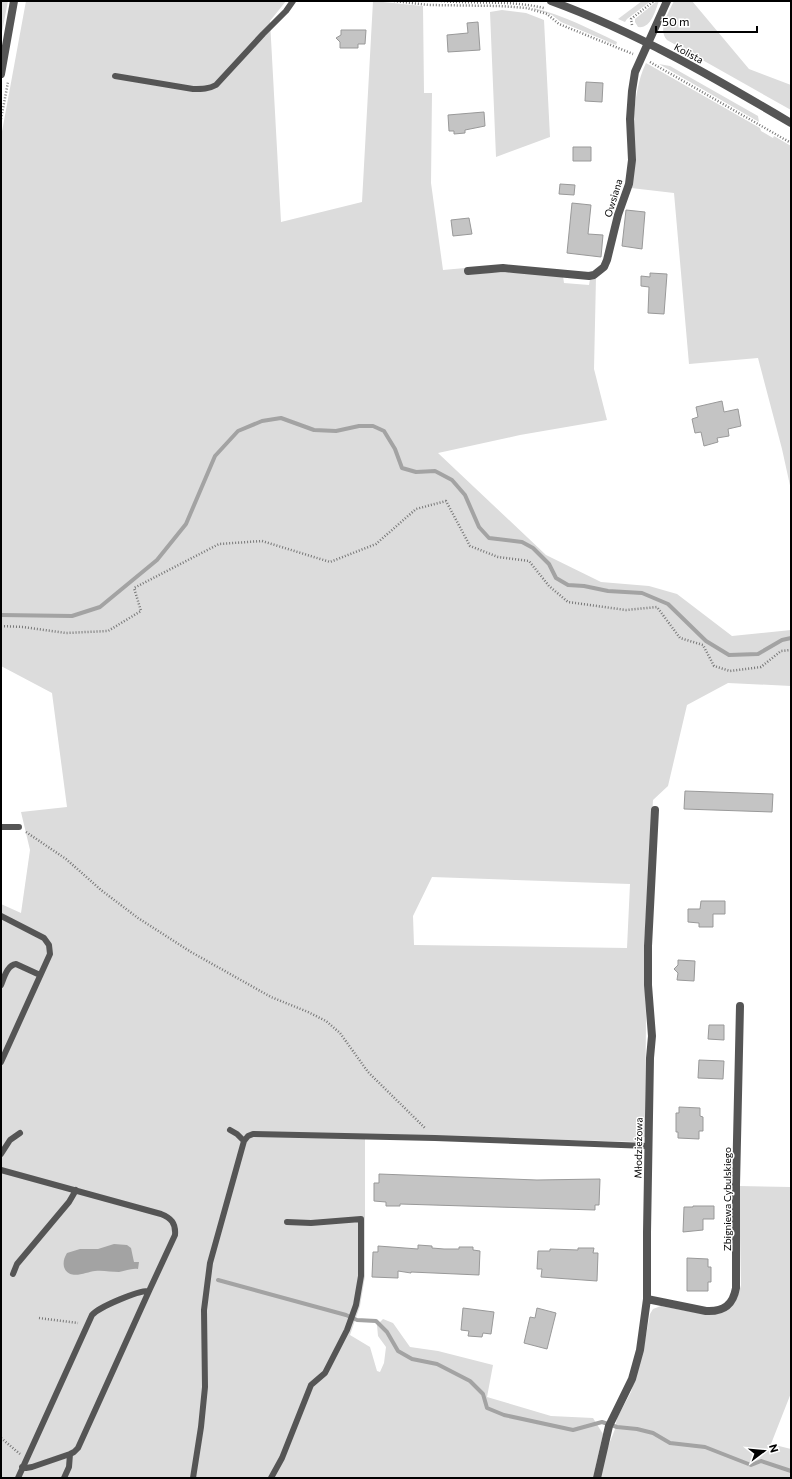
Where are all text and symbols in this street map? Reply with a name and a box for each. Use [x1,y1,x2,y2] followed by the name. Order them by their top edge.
[656,8,757,34] scale bar
[662,14,690,28] text: 50 m
[672,40,706,66] street label: Kolista
[601,177,625,219] street label: Owsiana
[631,1117,645,1179] street label: Młodzieżowa
[721,1147,733,1251] street label: Zbigniewa Cybulskiego
[744,1431,784,1471] north arrow
[767,1442,781,1454] text: N

